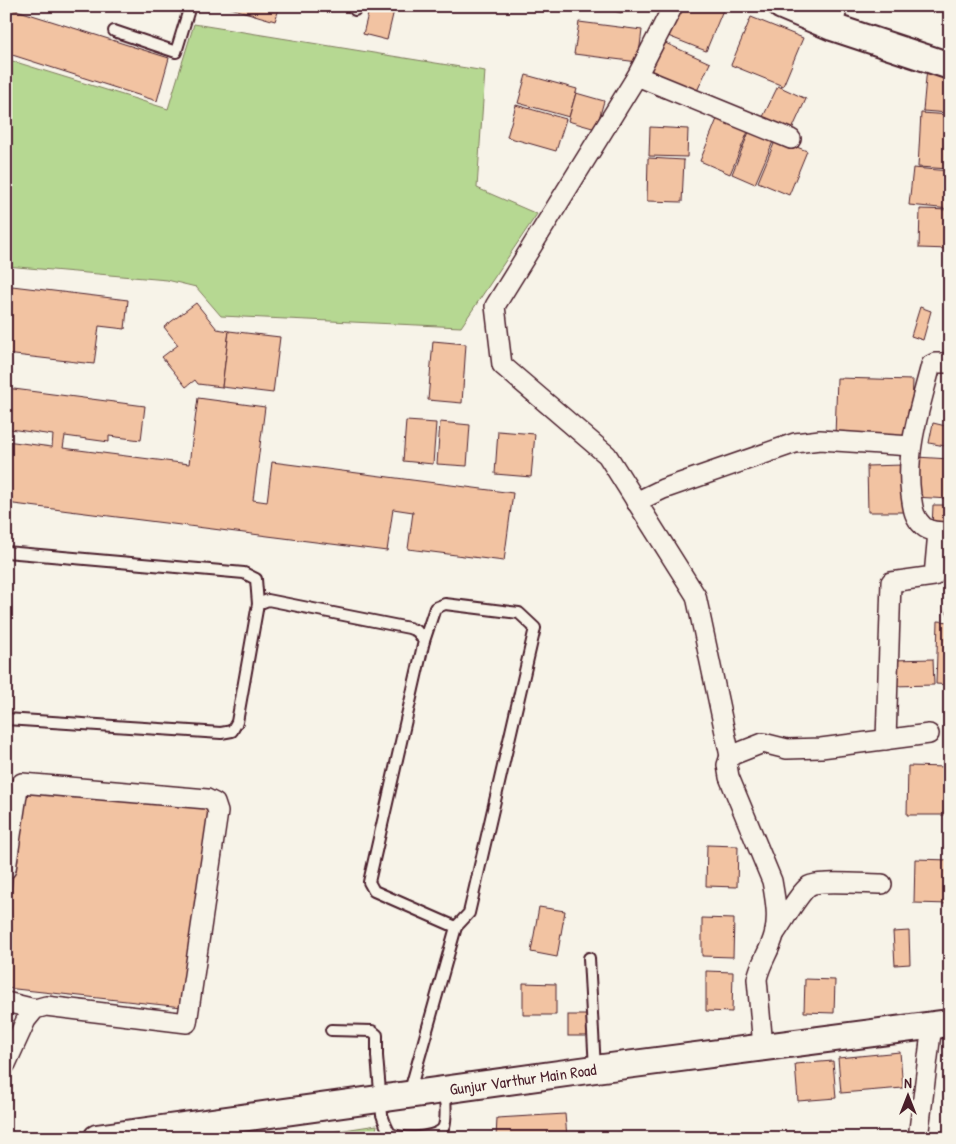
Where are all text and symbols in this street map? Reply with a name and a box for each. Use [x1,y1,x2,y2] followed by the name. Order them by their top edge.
[448,1058,598,1100] street label: Gunjur Varthur Main Road
[884,1072,934,1122] north arrow
[904,1073,912,1092] text: N

